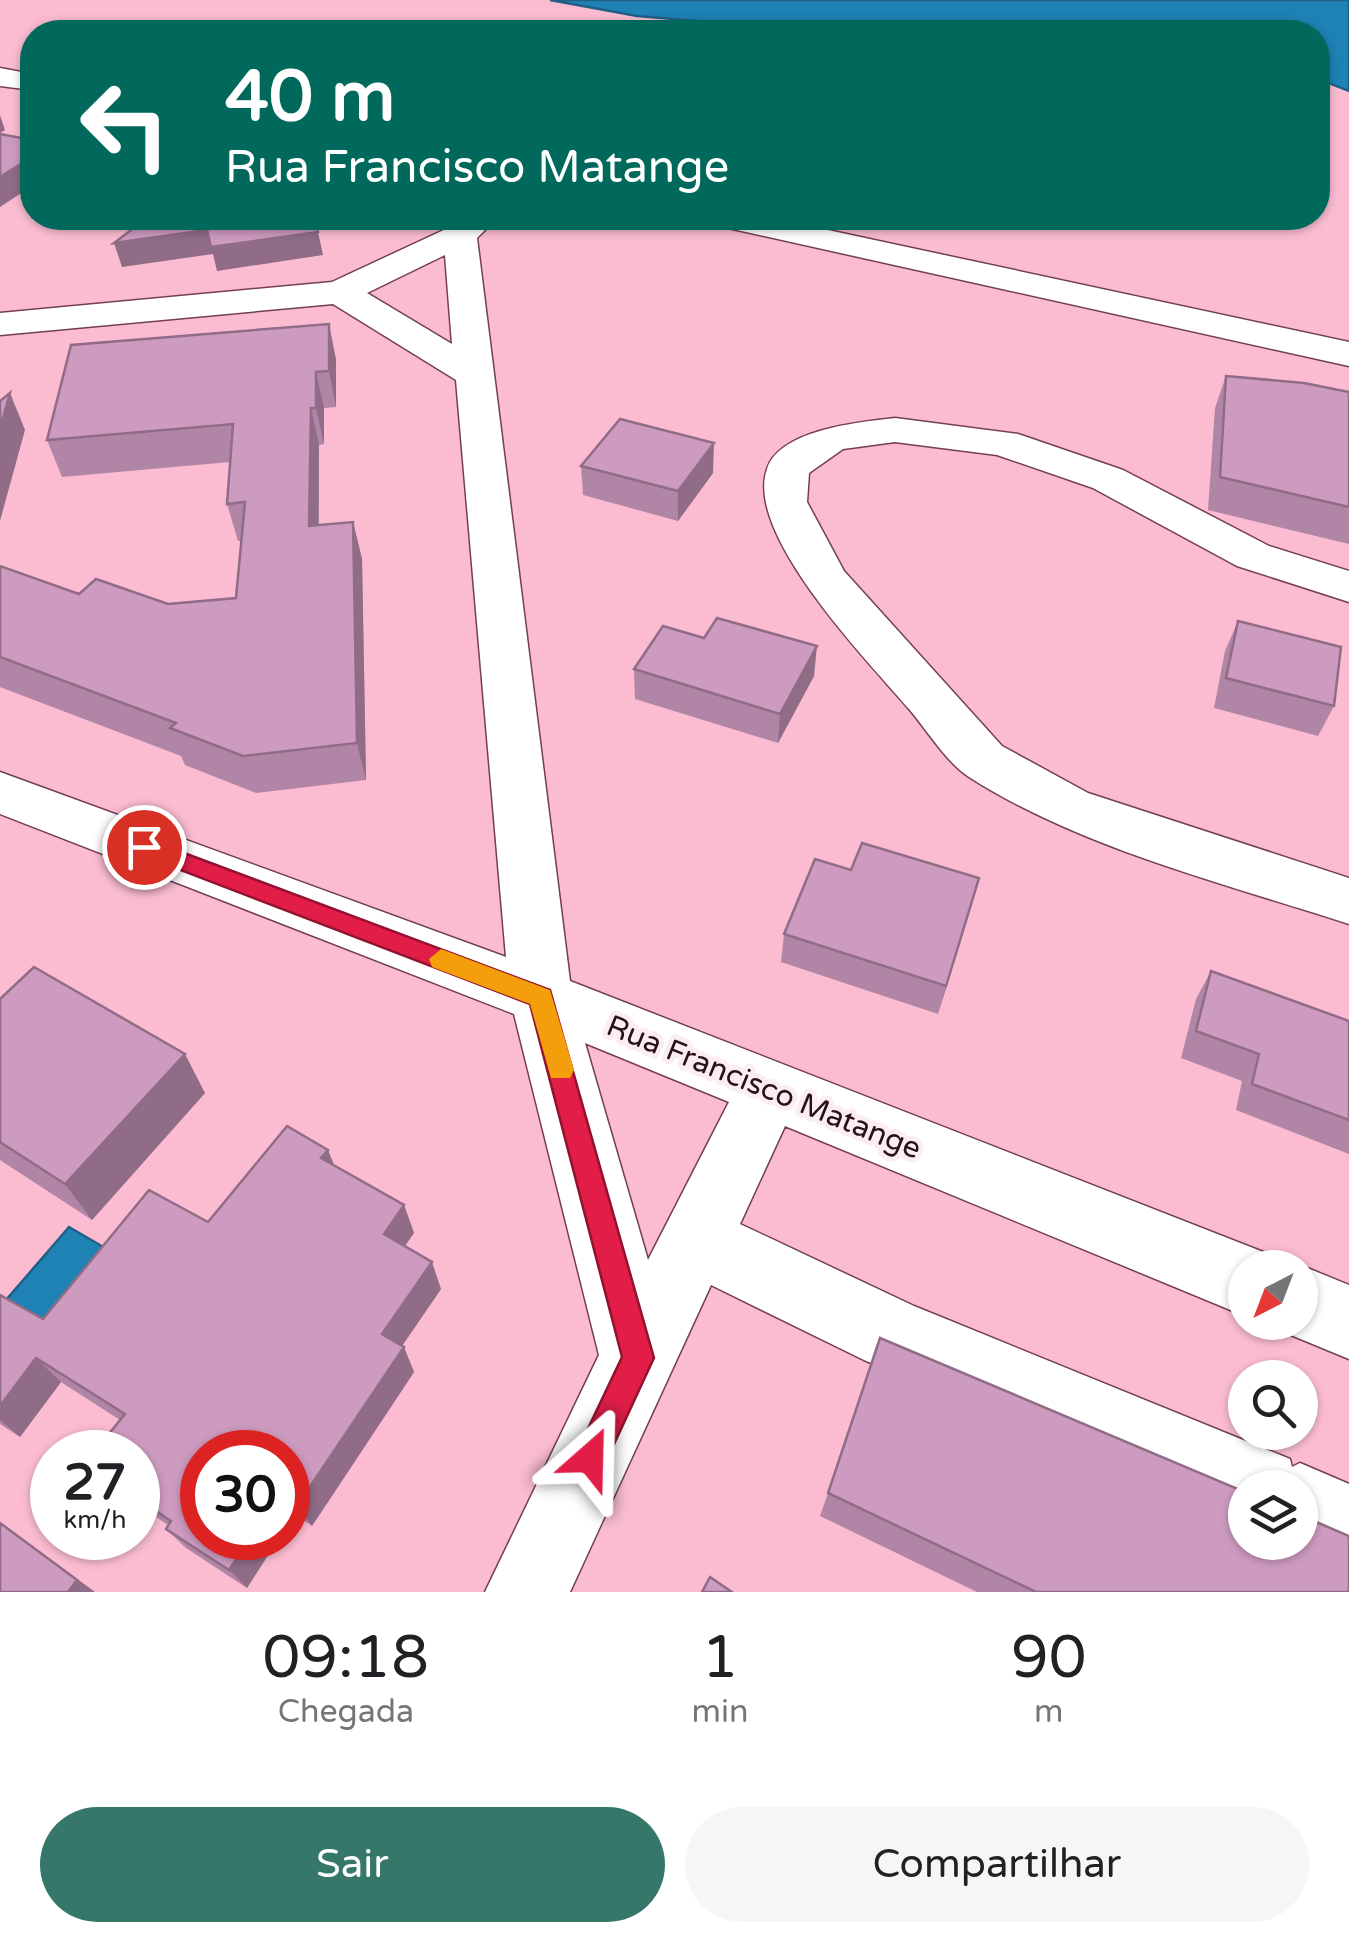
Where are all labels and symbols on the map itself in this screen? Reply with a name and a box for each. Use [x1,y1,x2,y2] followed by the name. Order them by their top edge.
[102,805,187,890] pin
[601,1007,927,1168] street label: Rua Francisco Matange
[1228,1250,1318,1340] north arrow
[538,1406,642,1510] position arrow
[180,1430,310,1560] speed limit sign: 30

